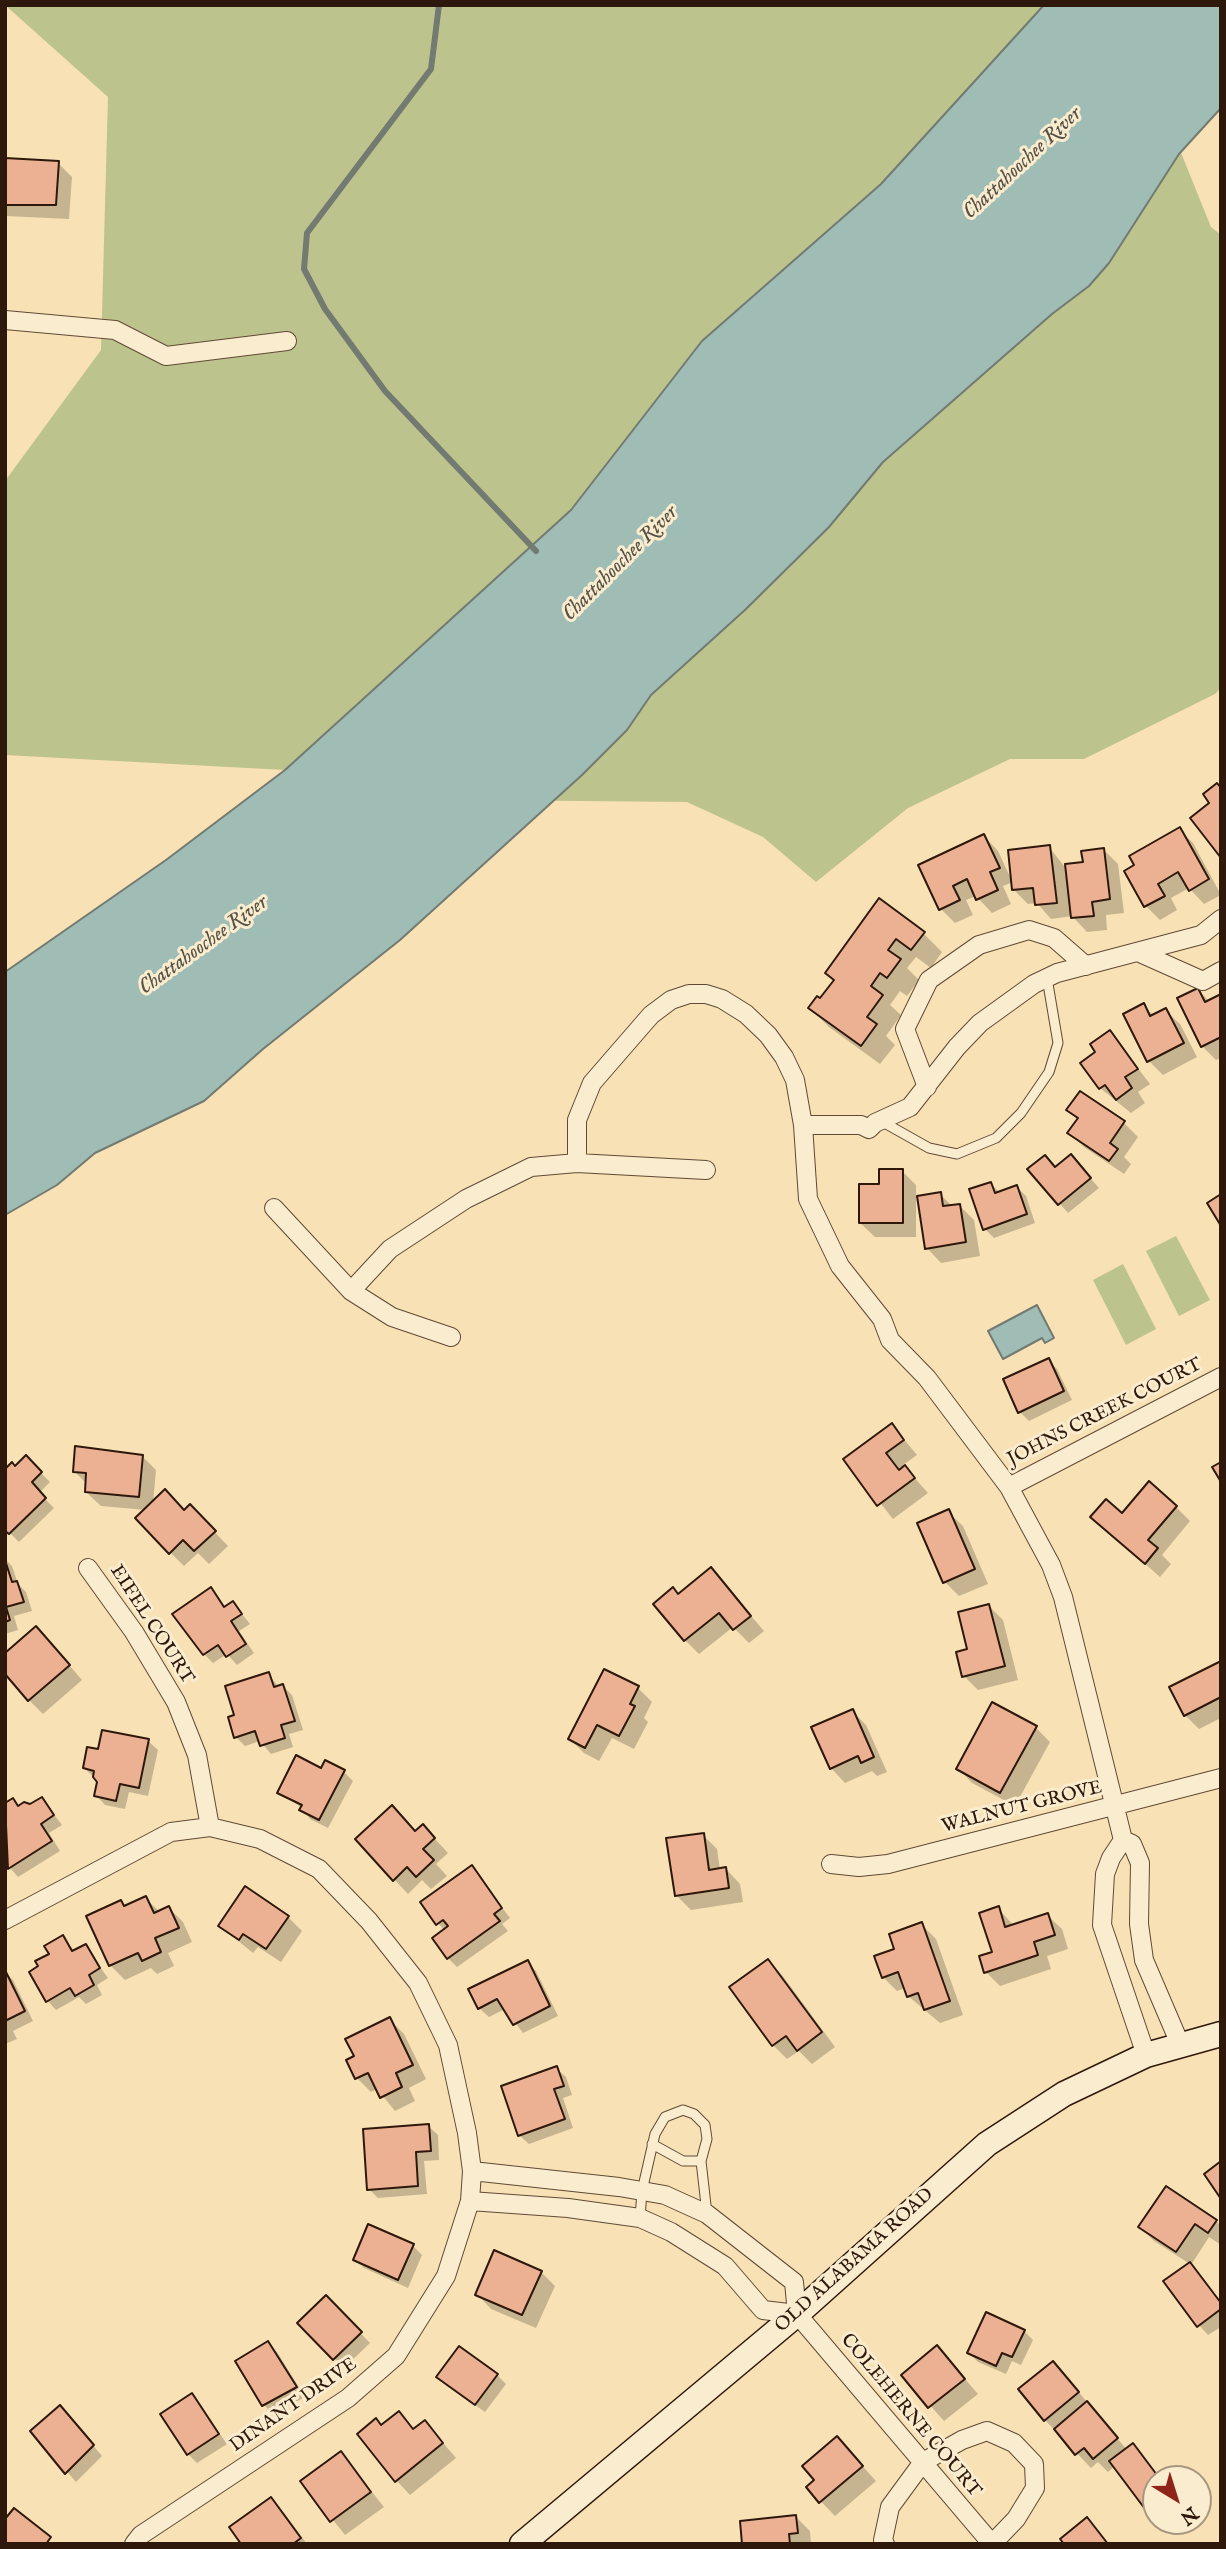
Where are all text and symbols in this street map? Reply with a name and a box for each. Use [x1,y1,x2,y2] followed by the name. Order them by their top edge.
[958,103,1088,225] water label: Chattahoochee River
[558,501,684,627] water label: Chattahoochee River
[135,891,273,1001] water label: Chattahoochee River
[1004,1354,1206,1472] street label: JOHNS CREEK COURT
[104,1561,198,1689] street label: EIFEL COURT
[940,1777,1104,1839] street label: WALNUT GROVE
[771,2184,939,2338] street label: OLD ALABAMA ROAD
[835,2330,985,2502] street label: COLEHERNE COURT
[226,2354,362,2458] street label: DINANT DRIVE
[1142,2465,1212,2535] north arrow
[1175,2500,1203,2529] text: N

